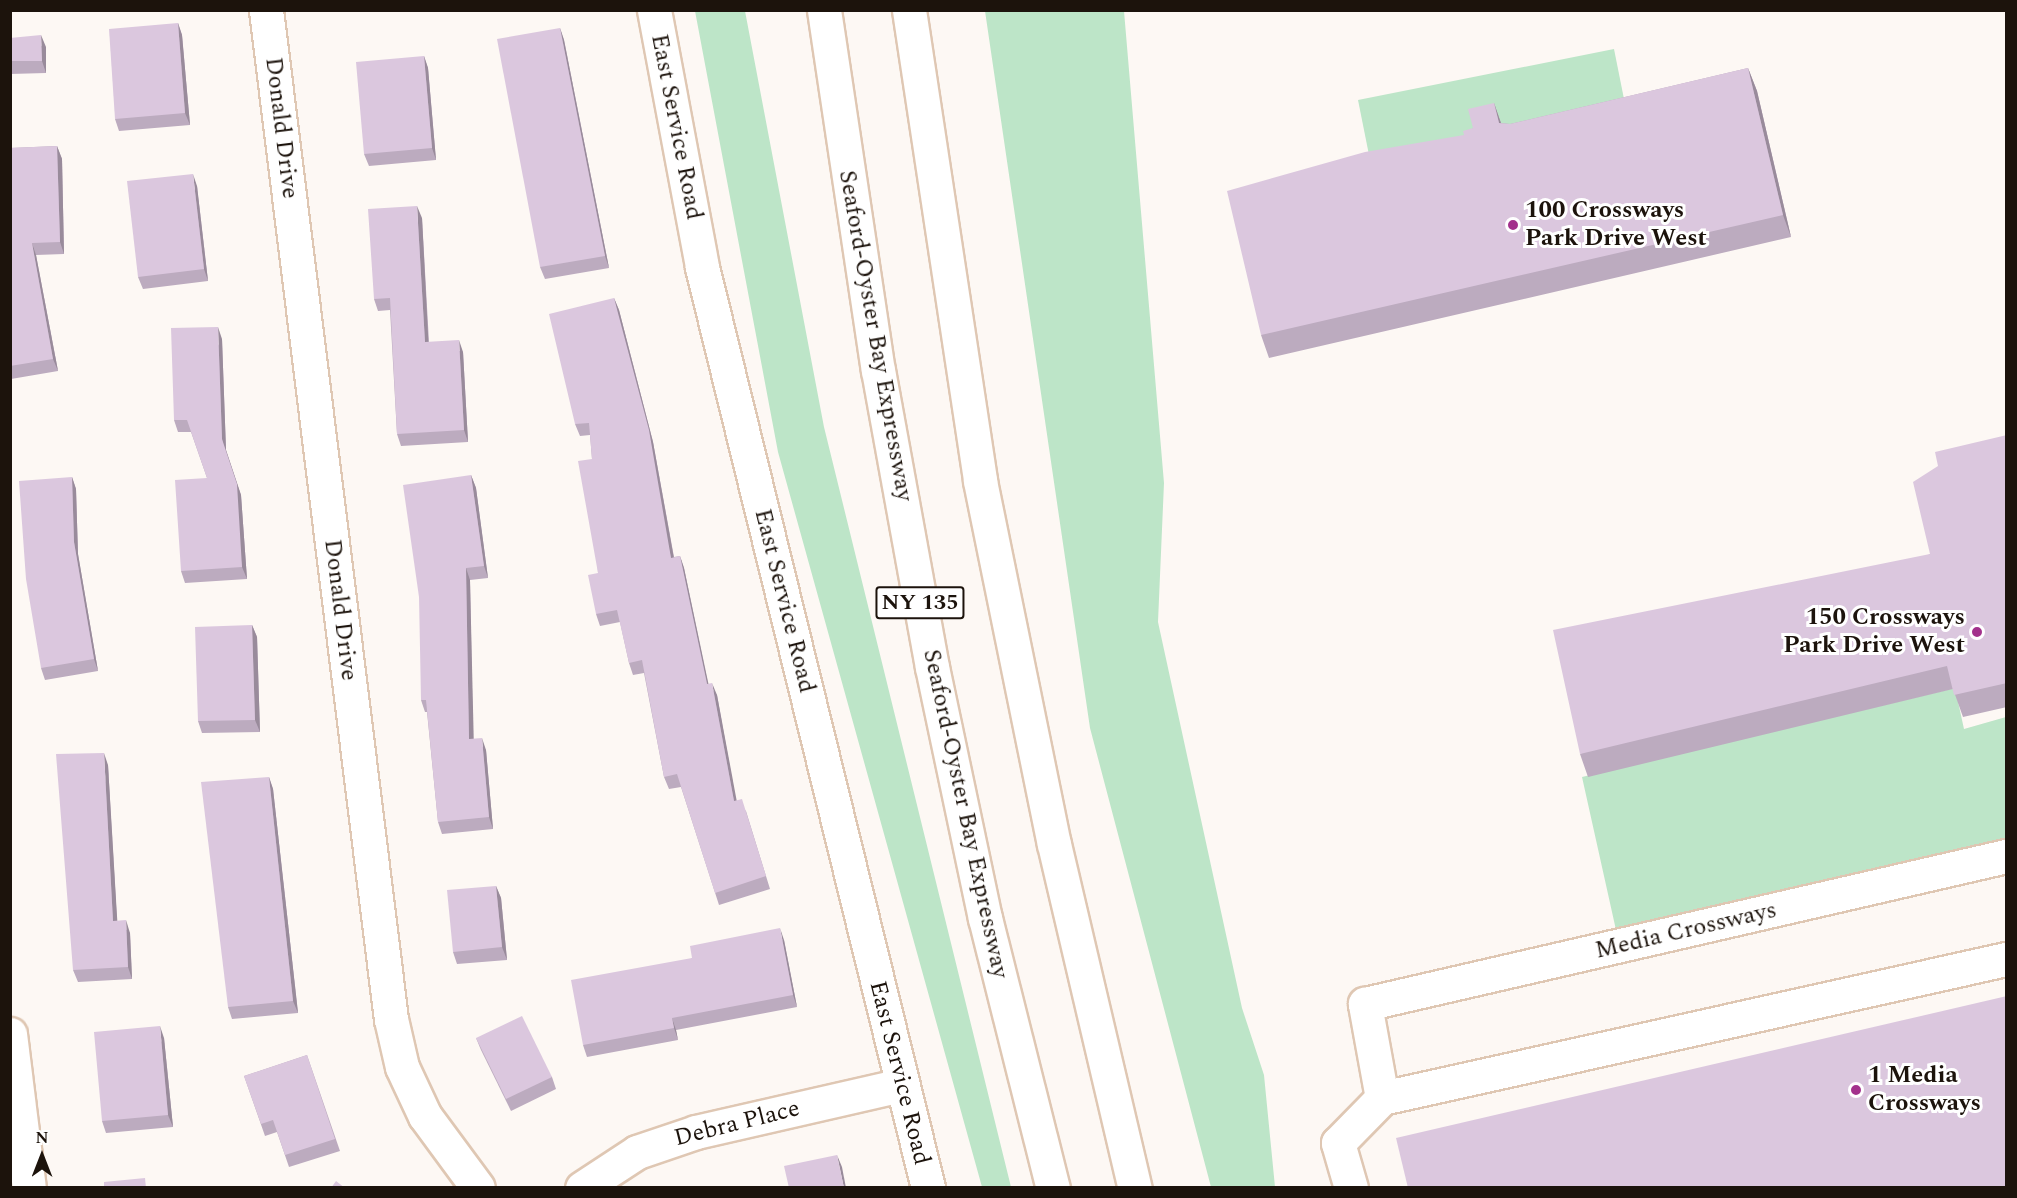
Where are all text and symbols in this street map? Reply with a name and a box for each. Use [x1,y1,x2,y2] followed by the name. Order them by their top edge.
[644,32,708,222] street label: East Service Road
[258,56,304,200] street label: Donald Drive
[832,168,918,504] street label: Seaford-Oyster Bay Expressway
[1525,197,1707,253] place label: 100 Crossways Park Drive West
[1506,218,1520,232] marker: 100 Crossways Park Drive West
[747,506,821,696] street label: East Service Road
[317,538,363,682] street label: Donald Drive
[875,584,965,622] road number: NY 135
[1783,604,1965,660] place label: 150 Crossways Park Drive West
[1970,625,1984,639] marker: 150 Crossways Park Drive West
[916,647,1014,981] street label: Seaford-Oyster Bay Expressway
[1592,896,1780,966] street label: Media Crossways
[862,978,936,1168] street label: East Service Road
[1868,1062,1981,1118] place label: 1 Media Crossways
[1849,1083,1863,1097] marker: 1 Media Crossways
[671,1094,803,1154] street label: Debra Place
[12,1126,72,1186] north arrow
[35,1126,49,1150] text: N

